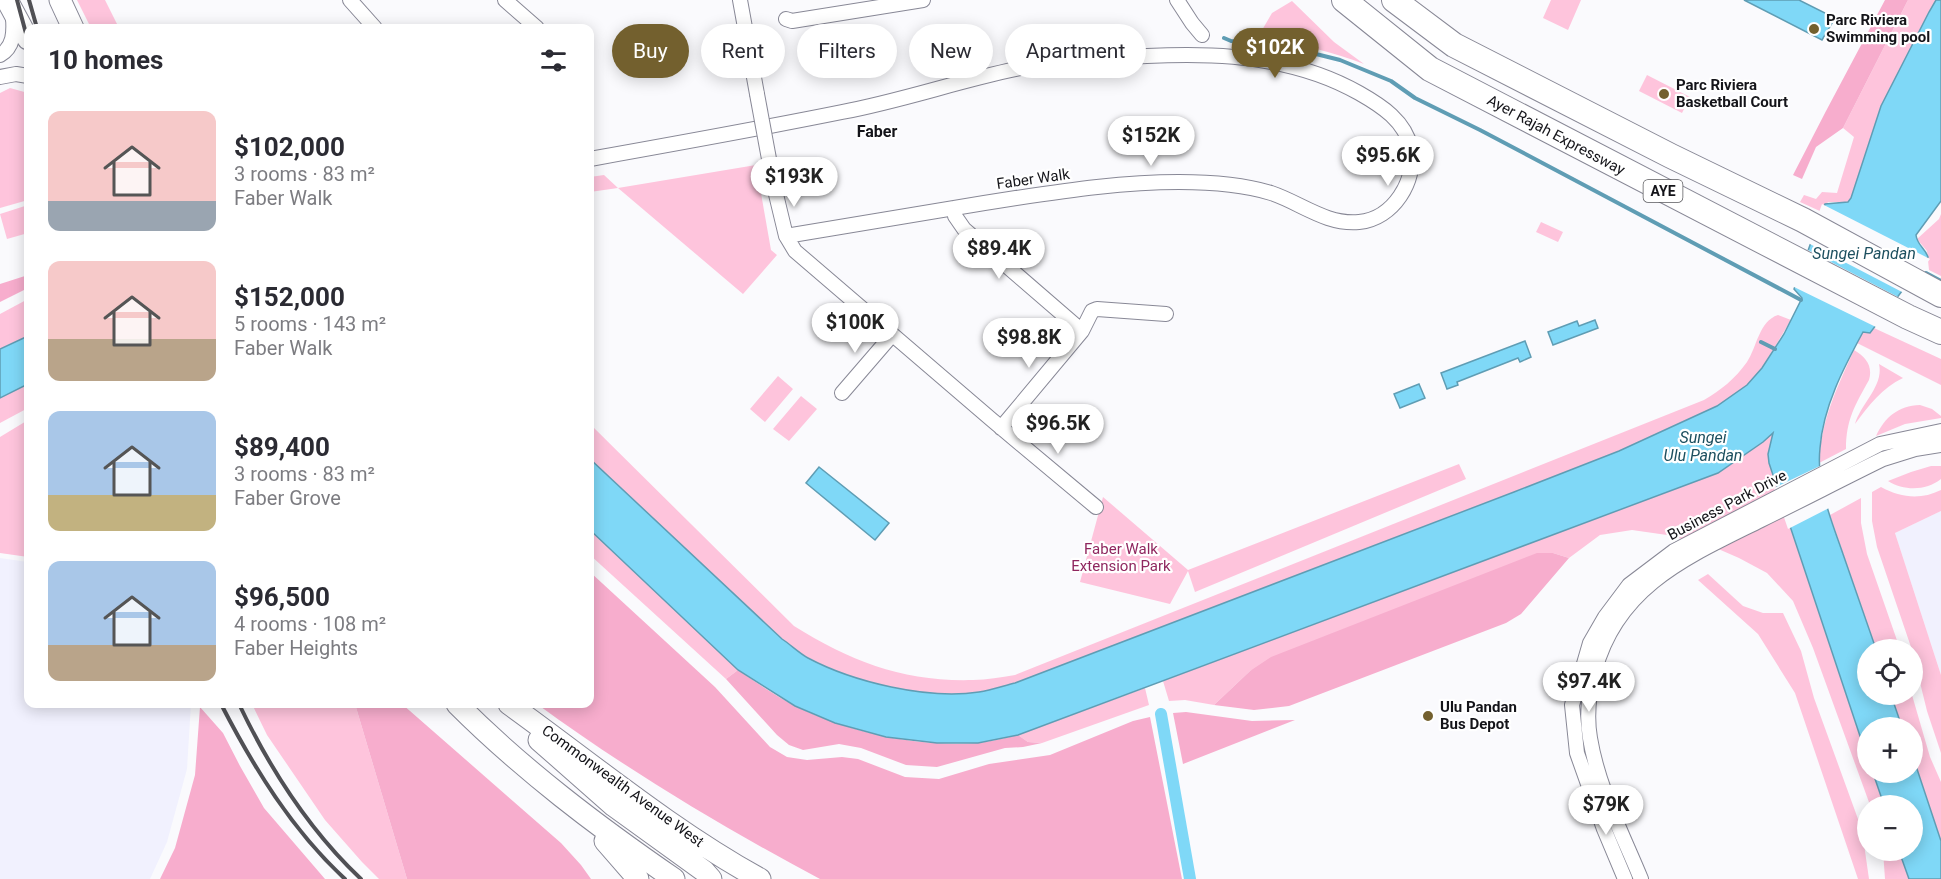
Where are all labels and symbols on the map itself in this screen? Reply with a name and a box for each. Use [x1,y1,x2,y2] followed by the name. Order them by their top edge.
[1826,11,1930,46] place label: Parc Riviera Swimming pool
[1807,22,1821,36] marker: Parc Riviera Swimming pool
[1233,28,1317,79] pin: $102K
[1676,76,1788,111] place label: Parc Riviera Basketball Court
[1657,87,1671,101] marker: Parc Riviera Basketball Court
[1484,91,1628,179] street label: Ayer Rajah Expressway
[1109,116,1193,167] pin: $152K
[857,122,897,141] district label: Faber
[1339,136,1437,187] pin: $95.6K
[752,157,836,208] pin: $193K
[995,165,1071,193] street label: Faber Walk
[1644,180,1682,202] road number: AYE
[950,229,1048,280] pin: $89.4K
[1812,244,1916,263] water label: Sungei Pandan
[813,303,897,354] pin: $100K
[980,318,1078,369] pin: $98.8K
[1009,404,1107,455] pin: $96.5K
[1664,428,1742,465] water label: Sungei Ulu Pandan
[1664,466,1790,544] street label: Business Park Drive
[1071,540,1171,575] park label: Faber Walk Extension Park
[1540,662,1638,713] pin: $97.4K
[1440,698,1517,733] place label: Ulu Pandan Bus Depot
[1421,709,1435,723] marker: Ulu Pandan Bus Depot
[538,721,708,851] street label: Commonwealth Avenue West
[1570,785,1642,836] pin: $79K

